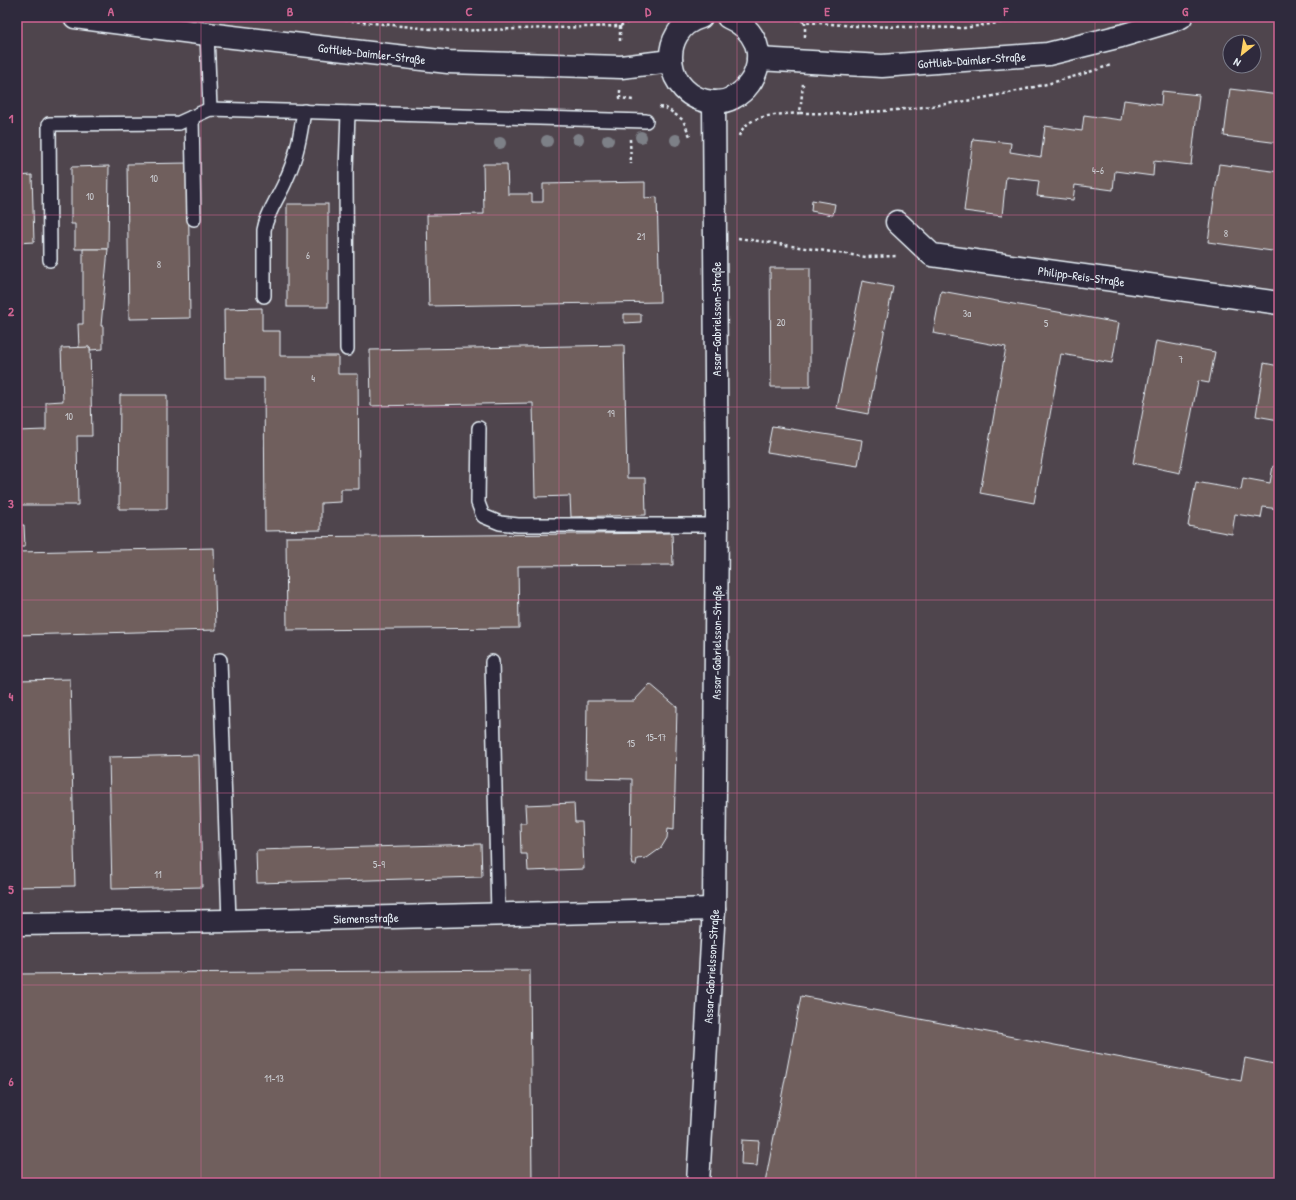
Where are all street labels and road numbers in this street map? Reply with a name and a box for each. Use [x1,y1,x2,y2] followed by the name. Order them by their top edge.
[317,38,427,68] street label: Gottlieb-Daimler-Straße
[917,47,1026,72] street label: Gottlieb-Daimler-Straße
[1037,261,1126,290] street label: Philipp-Reis-Straße
[708,262,725,376] street label: Assar-Gabrielsson-Straße
[707,585,725,700] street label: Assar-Gabrielsson-Straße
[333,908,399,927] street label: Siemensstraße
[699,908,722,1024] street label: Assar-Gabrielsson-Straße

